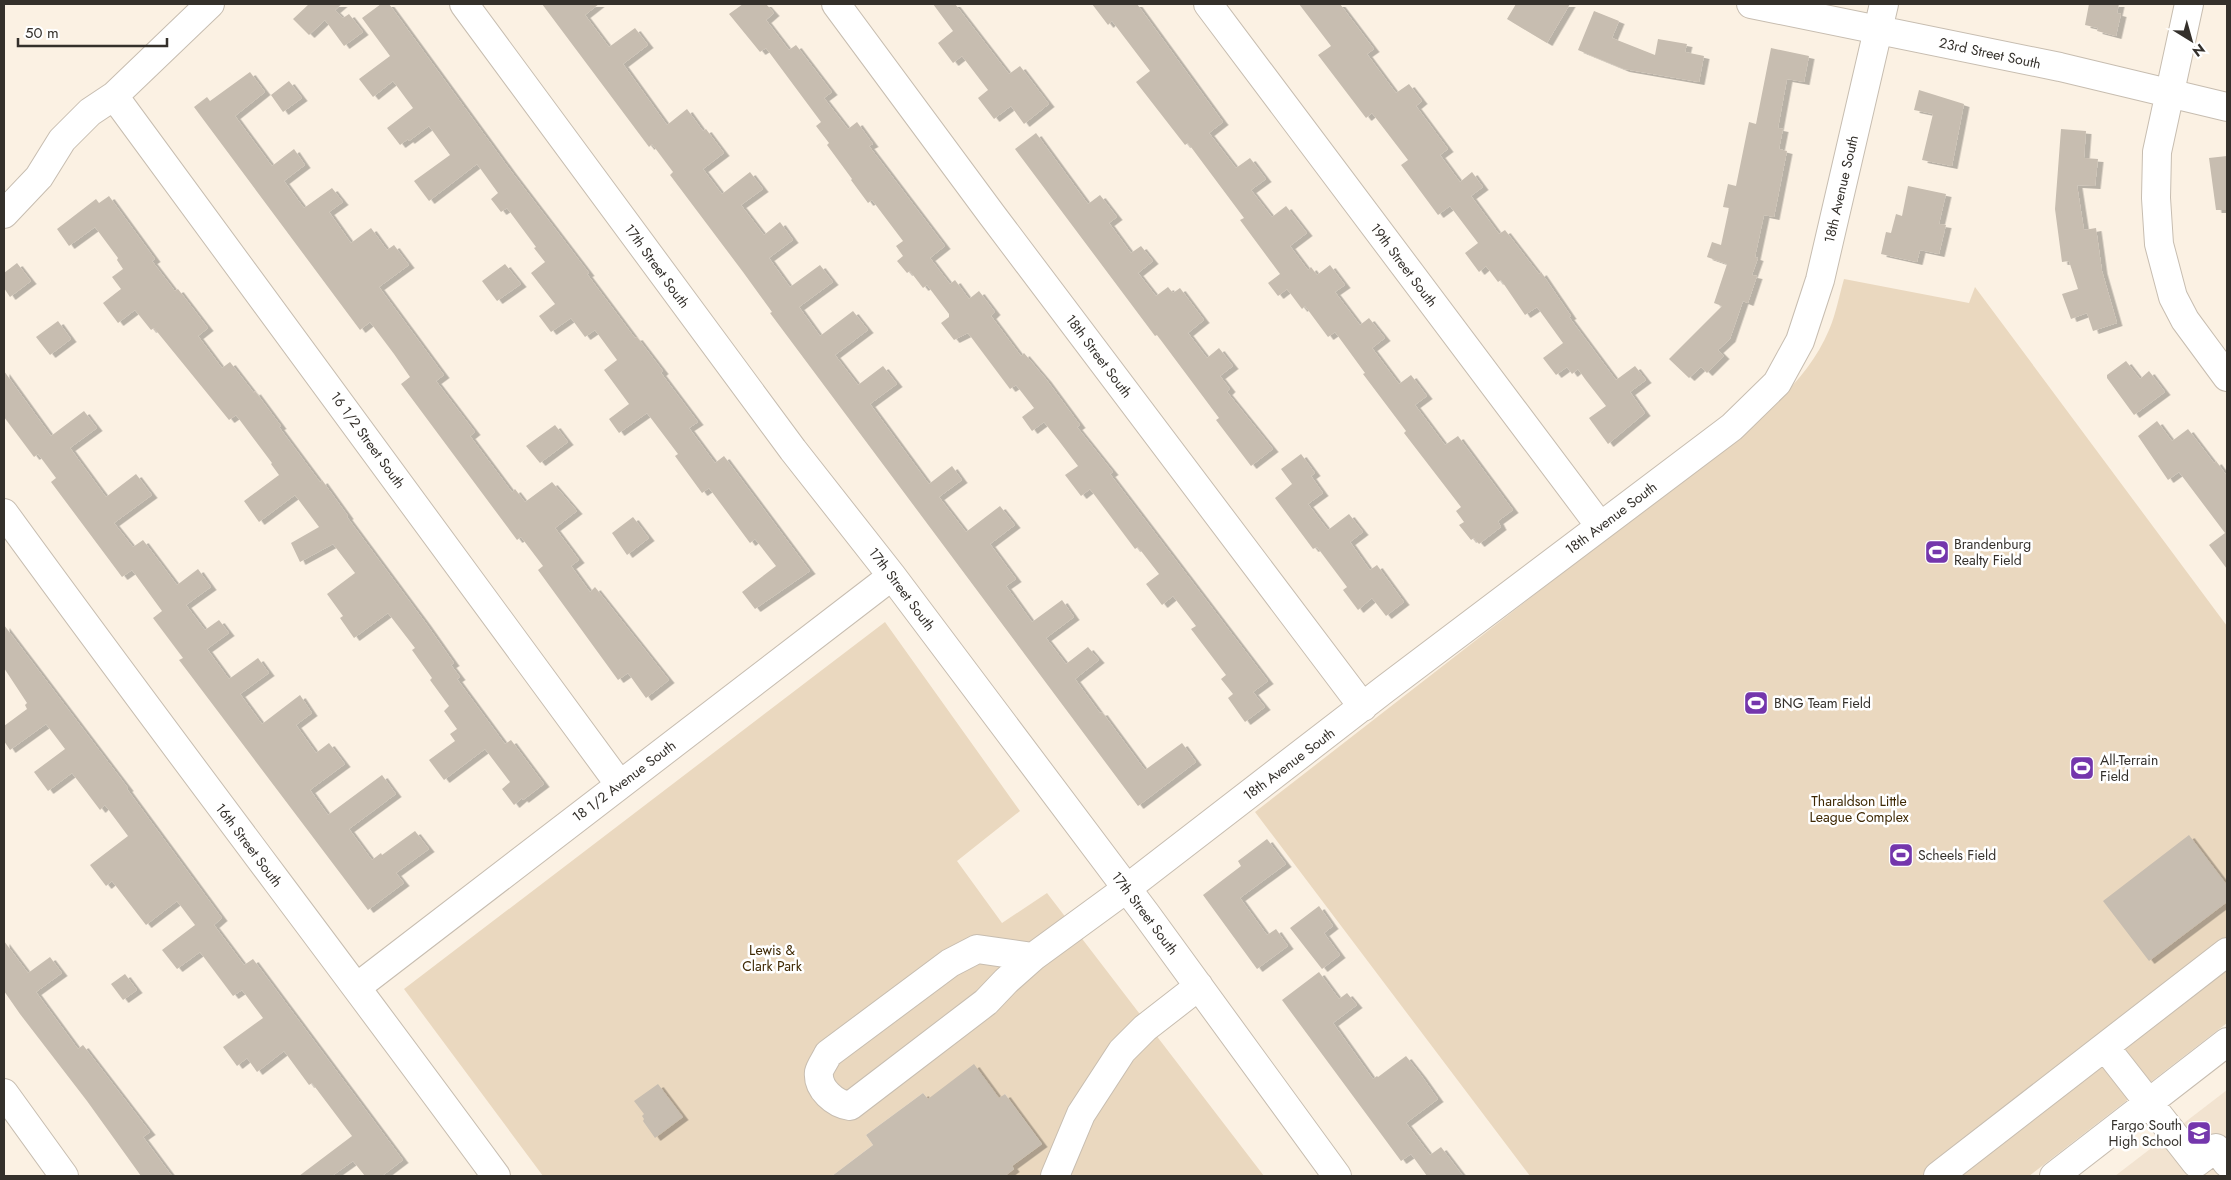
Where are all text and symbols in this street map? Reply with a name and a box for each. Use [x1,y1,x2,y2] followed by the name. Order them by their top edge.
[18,15,166,47] scale bar
[2166,15,2216,65] north arrow
[25,22,59,44] text: 50 m
[1937,32,2043,74] street label: 23rd Street South
[2188,39,2209,62] text: N
[1819,133,1863,245] street label: 18th Avenue South
[1366,219,1442,311] street label: 19th Street South
[620,220,694,312] street label: 17th Street South
[1061,310,1137,402] street label: 18th Street South
[326,388,410,492] street label: 16 1/2 Street South
[1561,477,1661,559] street label: 18th Avenue South
[1954,534,2031,570] place label: Brandenburg Realty Field
[1924,539,1950,565] sports icon: Brandenburg Realty Field
[864,543,940,635] street label: 17th Street South
[1743,690,1769,716] sports icon: BNG Team Field
[1774,693,1871,713] place label: BNG Team Field
[1239,723,1339,805] street label: 18th Avenue South
[568,735,680,827] street label: 18 1/2 Avenue South
[2100,750,2158,786] place label: All-Terrain Field
[2069,755,2095,781] sports icon: All-Terrain Field
[1809,791,1909,827] park label: Tharaldson Little League Complex
[211,799,287,891] street label: 16th Street South
[1888,842,1914,868] sports icon: Scheels Field
[1918,845,1996,865] place label: Scheels Field
[1107,867,1183,959] street label: 17th Street South
[742,940,803,976] park label: Lewis & Clark Park
[2109,1115,2182,1151] place label: Fargo South High School
[2186,1120,2212,1146] school or university icon: Fargo South High School

